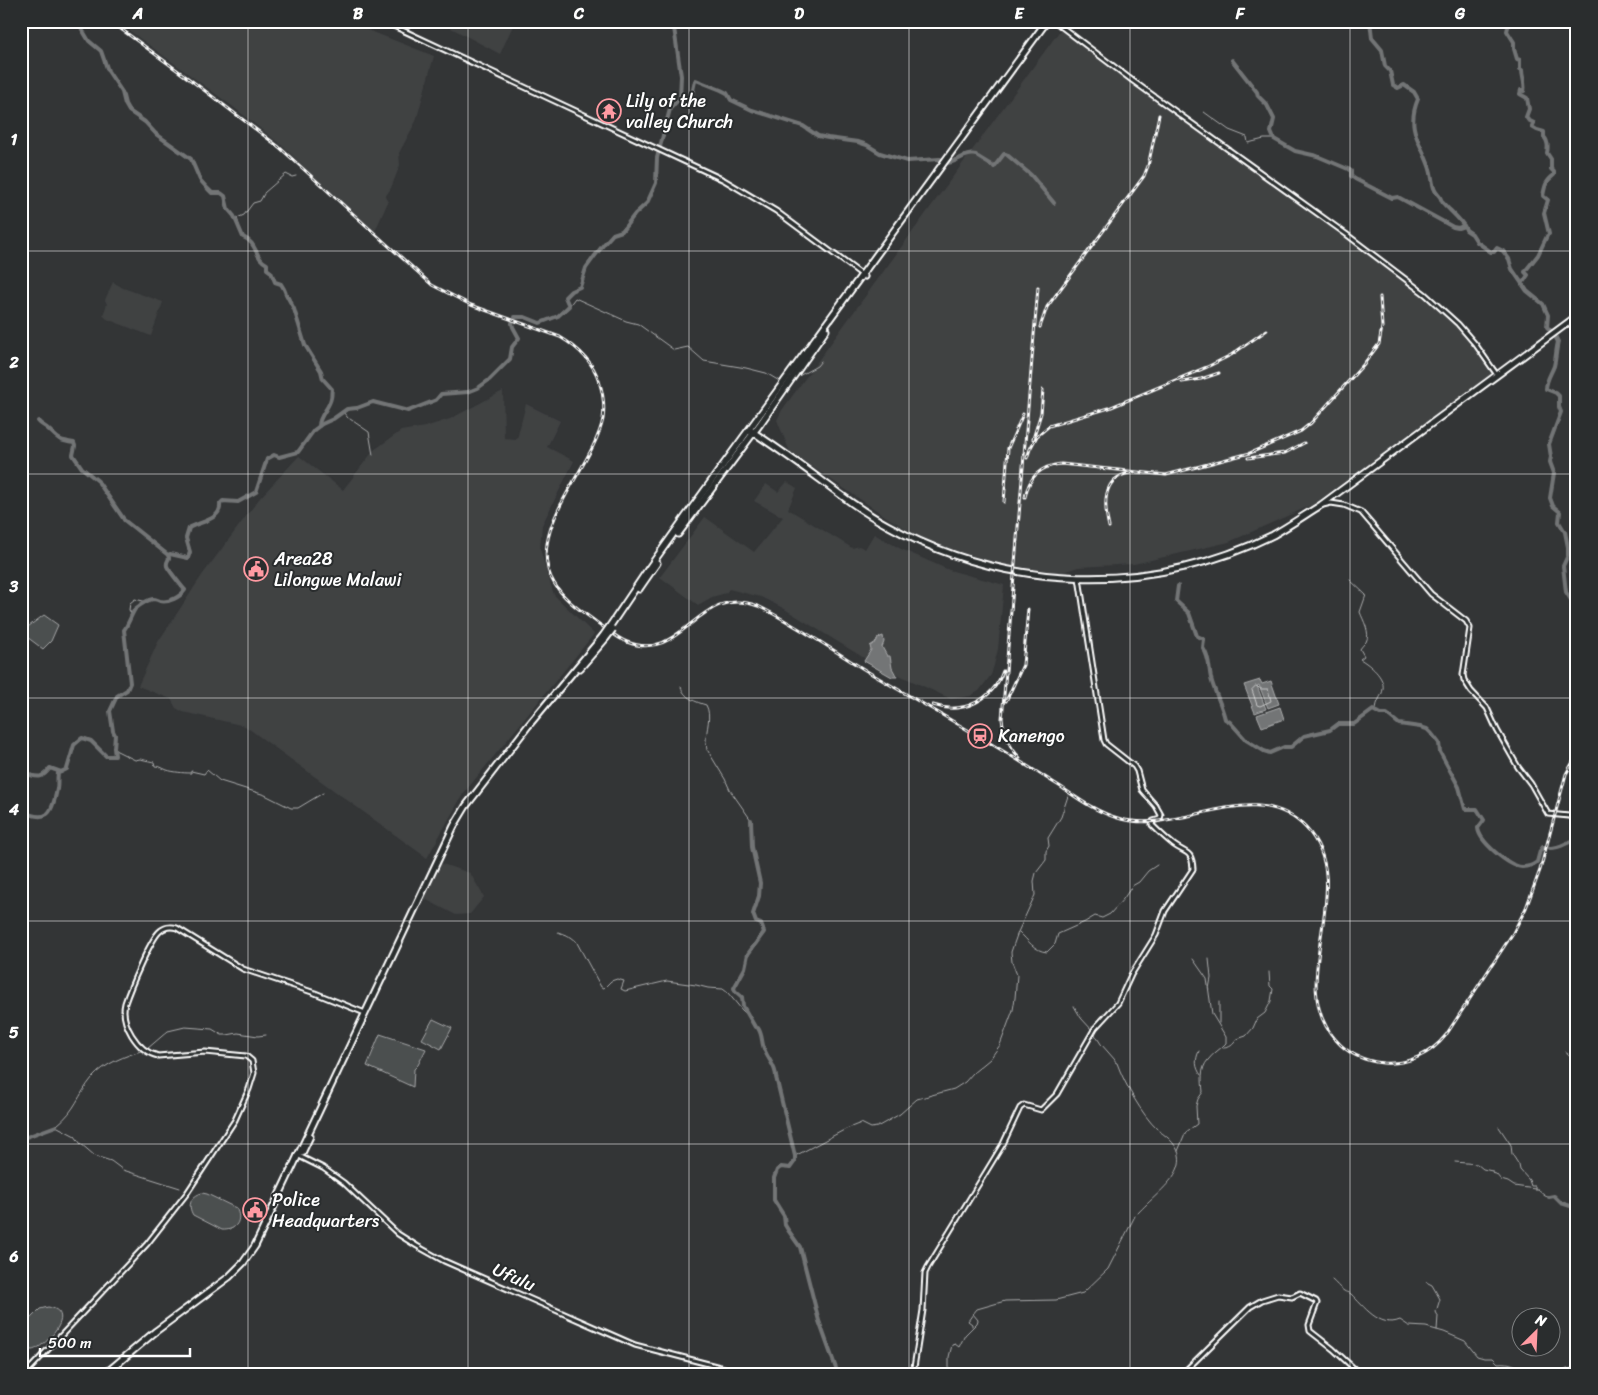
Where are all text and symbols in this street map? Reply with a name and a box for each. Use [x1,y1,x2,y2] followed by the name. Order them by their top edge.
[132,0,143,28] text: A
[353,0,364,28] text: B
[573,0,585,28] text: C
[794,0,804,28] text: D
[1015,0,1025,28] text: E
[1235,0,1246,28] text: F
[1454,0,1466,28] text: G
[626,85,733,138] place label: Lily of the valley Church
[596,98,622,124] temple icon: Lily of the valley Church
[11,125,18,154] text: 1
[8,348,19,377] text: 2
[273,543,402,596] place label: Area28 Lilongwe Malawi
[243,556,269,582] public building icon: Area28 Lilongwe Malawi
[9,572,19,601] text: 3
[998,720,1065,752] place label: Kanengo
[967,723,993,749] station icon: Kanengo
[8,795,19,824] text: 4
[9,1018,19,1047] text: 5
[272,1184,380,1237] place label: Police Headquarters
[242,1197,268,1223] public building icon: Police Headquarters
[8,1242,19,1271] text: 6
[487,1253,541,1301] street label: Ufulu
[1531,1307,1551,1334] text: N
[1510,1308,1560,1358] north arrow
[40,1325,190,1357] scale bar
[48,1330,92,1356] text: 500 m

